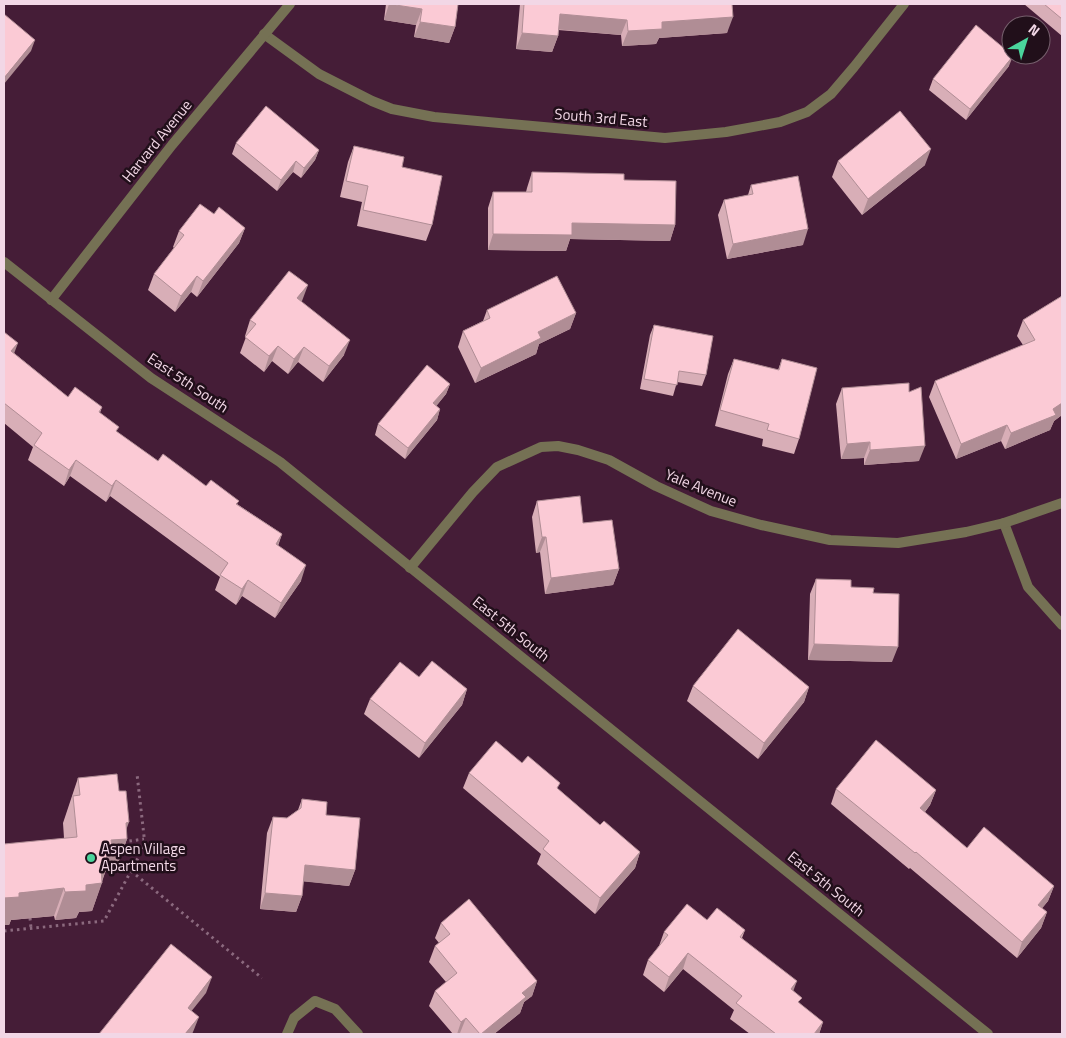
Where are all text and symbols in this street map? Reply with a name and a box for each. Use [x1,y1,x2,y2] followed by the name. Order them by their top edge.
[1001,15,1051,65] north arrow
[1024,18,1045,41] text: N
[116,94,197,187] street label: Harvard Avenue
[554,102,649,133] street label: South 3rd East
[143,347,234,418] street label: East 5th South
[662,463,741,512] street label: Yale Avenue
[468,590,555,667] street label: East 5th South
[101,837,186,877] place label: Aspen Village Apartments
[783,845,870,922] street label: East 5th South
[85,852,97,864] marker: Aspen Village Apartments

